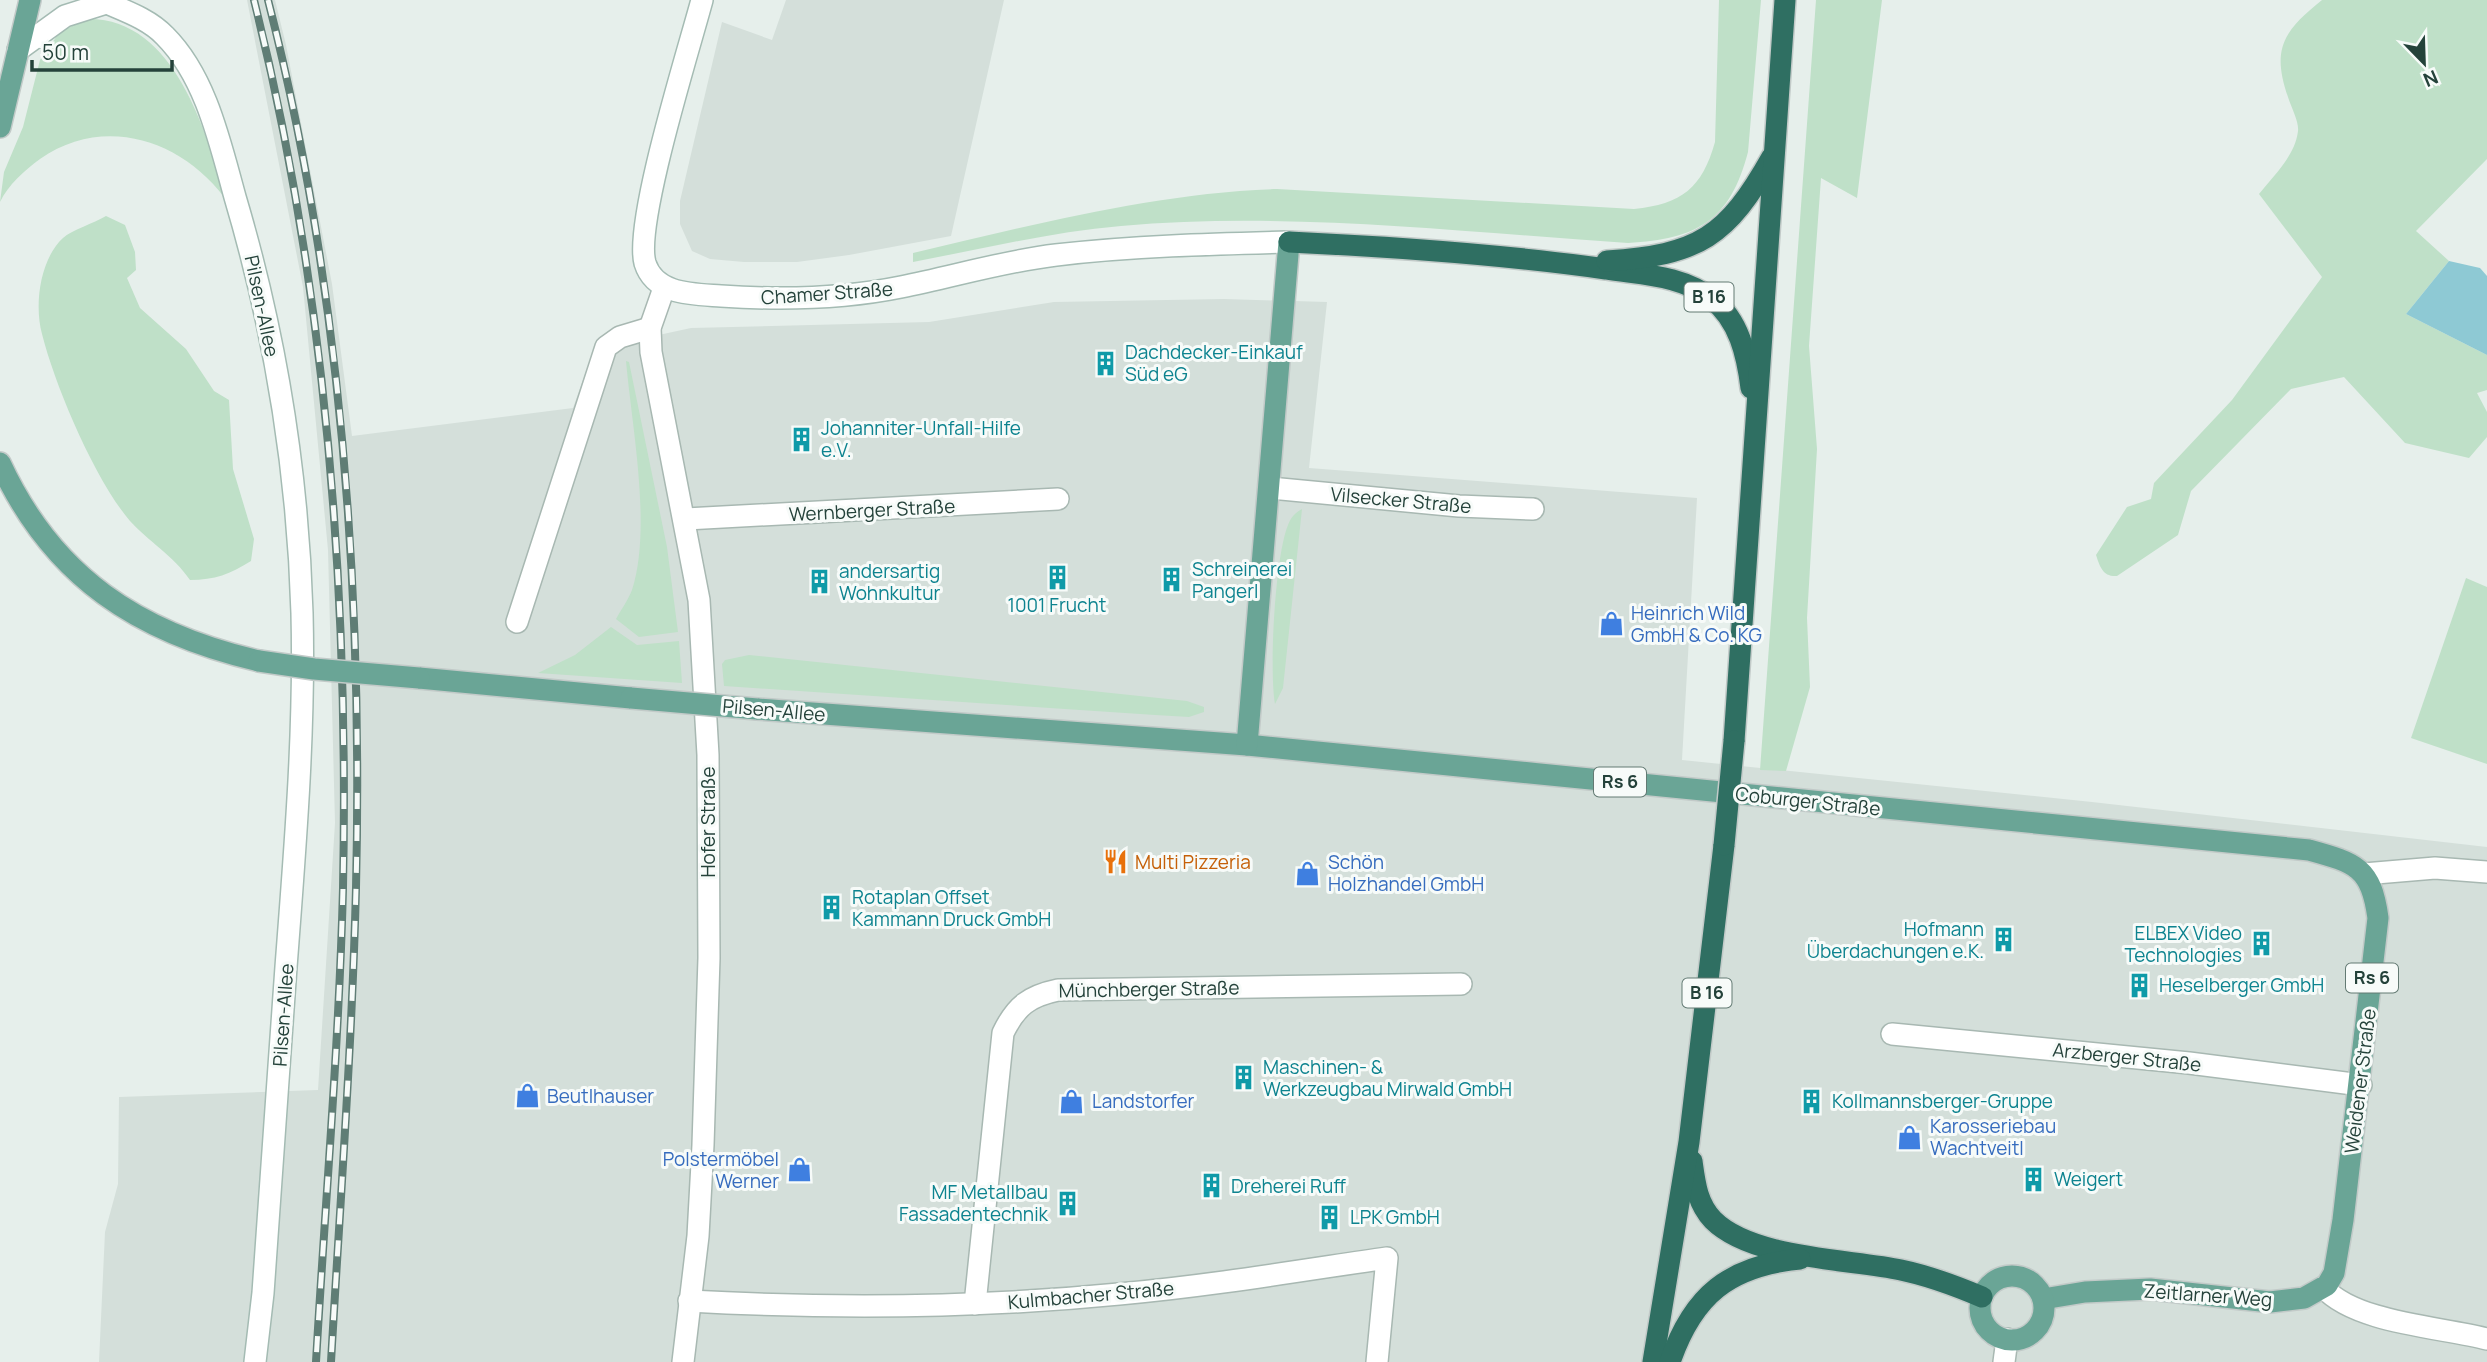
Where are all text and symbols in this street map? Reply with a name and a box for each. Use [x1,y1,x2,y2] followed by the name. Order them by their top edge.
[32,28,172,72] scale bar
[2389,28,2459,98] north arrow
[42,38,89,66] text: 50 m
[2419,64,2442,93] text: N
[239,253,285,359] street label: Pilsen-Allee
[760,275,894,311] street label: Chamer Straße
[1684,282,1734,312] road number: B 16
[1125,339,1303,387] place label: Dachdecker-Einkauf Süd eG
[1091,349,1119,377] building icon: Dachdecker-Einkauf Süd eG
[821,415,1021,463] place label: Johanniter-Unfall-Hilfe e.V.
[787,425,815,453] building icon: Johanniter-Unfall-Hilfe e.V.
[1329,481,1473,519] street label: Vilsecker Straße
[788,493,956,527] street label: Wernberger Straße
[1192,556,1292,604] place label: Schreinerei Pangerl
[839,558,940,606] place label: andersartig Wohnkultur
[1043,563,1071,591] building icon: 1001 Frucht
[1158,566,1186,594] building icon: Schreinerei Pangerl
[805,568,833,596] building icon: andersartig Wohnkultur
[1008,592,1106,618] place label: 1001 Frucht
[1631,600,1762,648] place label: Heinrich Wild GmbH & Co. KG
[1597,610,1625,638] shop icon: Heinrich Wild GmbH & Co. KG
[721,693,827,727] street label: Pilsen-Allee
[695,766,721,878] street label: Hofer Straße
[1594,768,1646,796] road number: Rs 6
[1734,780,1882,822] street label: Coburger Straße
[1101,848,1129,876] restaurant icon: Multi Pizzeria
[1135,849,1251,875] place label: Multi Pizzeria
[1328,849,1484,897] place label: Schön Holzhandel GmbH
[1294,859,1322,887] shop icon: Schön Holzhandel GmbH
[852,884,1051,932] place label: Rotaplan Offset Kammann Druck GmbH
[818,894,846,922] building icon: Rotaplan Offset Kammann Druck GmbH
[1807,916,1984,964] place label: Hofmann Überdachungen e.K.
[2124,920,2242,968] place label: ELBEX Video Technologies
[1990,926,2018,954] building icon: Hofmann Überdachungen e.K.
[2248,930,2276,958] building icon: ELBEX Video Technologies
[266,963,300,1067] street label: Pilsen-Allee
[2346,964,2398,993] road number: Rs 6
[2125,971,2153,999] building icon: Heselberger GmbH
[2159,972,2324,998] place label: Heselberger GmbH
[1058,974,1240,1004] street label: Münchberger Straße
[1682,978,1732,1008] road number: B 16
[2338,1007,2382,1155] street label: Weidener Straße
[2051,1036,2203,1078] street label: Arzberger Straße
[1263,1054,1512,1102] place label: Maschinen- & Werkzeugbau Mirwald GmbH
[1229,1064,1257,1092] building icon: Maschinen- & Werkzeugbau Mirwald GmbH
[513,1082,541,1110] shop icon: Beutlhauser
[547,1083,654,1109] place label: Beutlhauser
[1058,1087,1086,1115] shop icon: Landstorfer
[1798,1087,1826,1115] building icon: Kollmannsberger-Gruppe
[1092,1088,1194,1114] place label: Landstorfer
[1832,1088,2053,1114] place label: Kollmannsberger-Gruppe
[1930,1113,2056,1161] place label: Karosseriebau Wachtveitl
[1896,1123,1924,1151] shop icon: Karosseriebau Wachtveitl
[663,1146,779,1194] place label: Polstermöbel Werner
[785,1156,813,1184] shop icon: Polstermöbel Werner
[2020,1165,2048,1193] building icon: Weigert
[2054,1166,2123,1192] place label: Weigert
[1197,1172,1225,1200] building icon: Dreherei Ruff
[1231,1173,1346,1199] place label: Dreherei Ruff
[899,1179,1049,1227] place label: MF Metallbau Fassadentechnik
[1054,1189,1082,1217] building icon: MF Metallbau Fassadentechnik
[1316,1203,1344,1231] building icon: LPK GmbH
[1350,1204,1440,1230] place label: LPK GmbH
[1007,1275,1175,1315] street label: Kulmbacher Straße
[2143,1278,2273,1312] street label: Zeitlarner Weg

